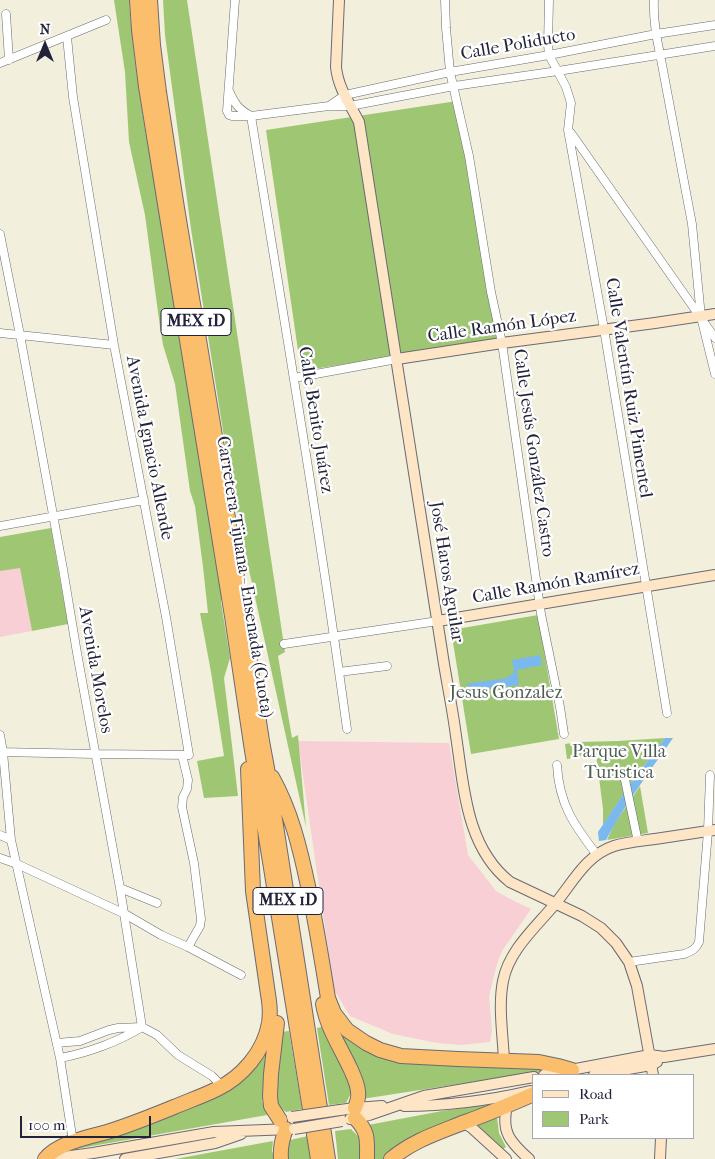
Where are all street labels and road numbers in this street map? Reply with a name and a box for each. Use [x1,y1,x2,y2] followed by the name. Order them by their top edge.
[459,24,577,66] street label: Calle Poliducto
[600,276,656,500] street label: Calle Valentín Ruiz Pimentel
[426,306,578,348] street label: Calle Ramón López
[161,308,231,336] road number: MEX 1D
[293,345,337,495] street label: Calle Benito Juárez
[508,348,558,558] street label: Calle Jesús González Castro
[121,354,177,542] street label: Avenida Ignacio Allende
[211,435,277,719] street label: Carretera Tijuana - Ensenada (Cuota)
[424,500,468,644] street label: José Haros Aguilar
[471,559,641,609] street label: Calle Ramón Ramírez
[73,605,117,735] street label: Avenida Morelos
[253,888,323,914] road number: MEX 1D

